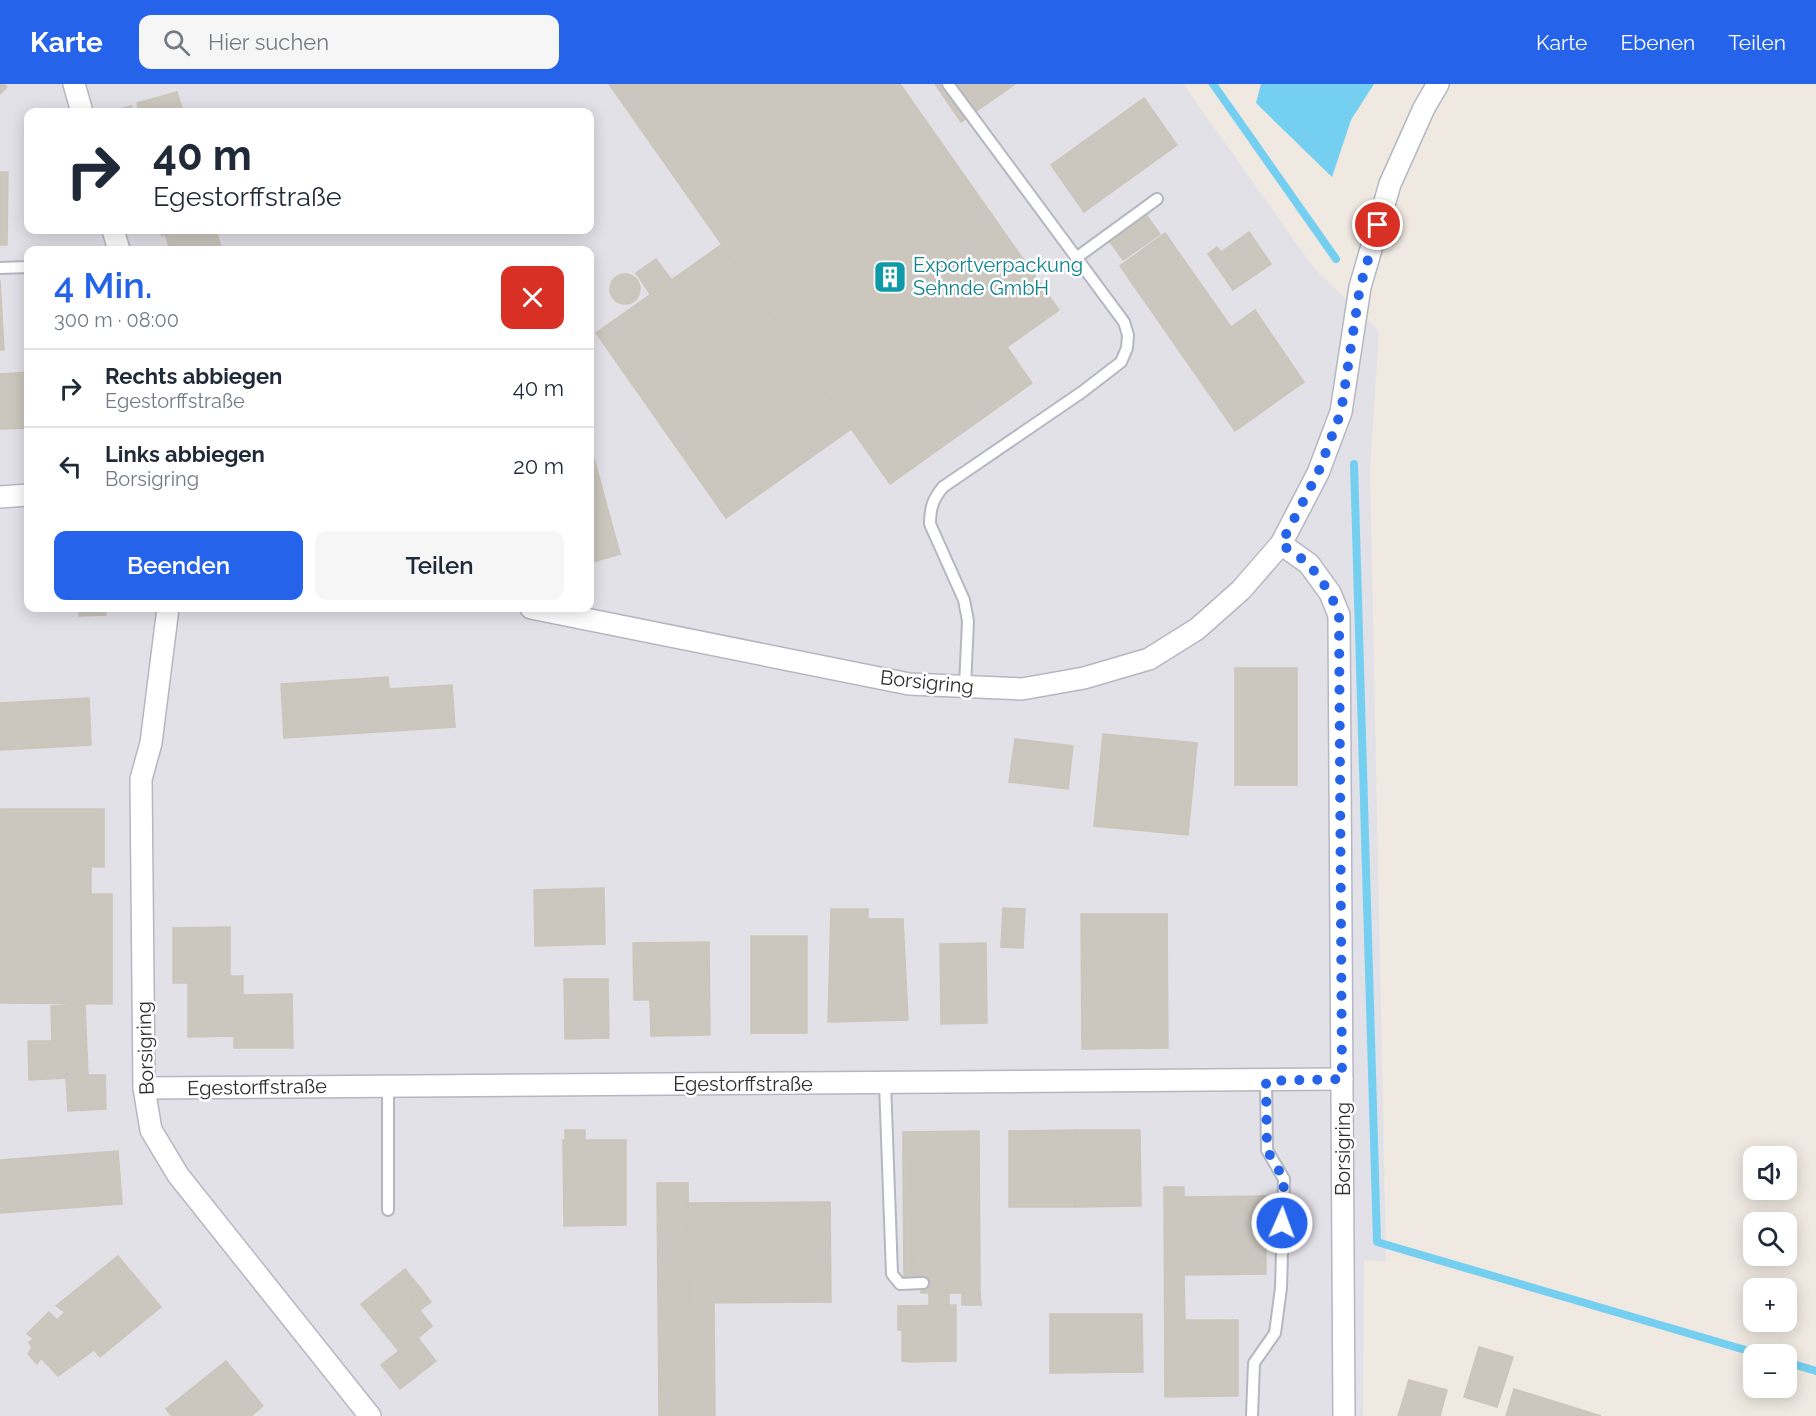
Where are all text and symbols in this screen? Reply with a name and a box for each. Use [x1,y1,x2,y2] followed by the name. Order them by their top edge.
[139,15,559,69] search box
[30,26,103,59] text: Karte
[160,26,193,59] icon: search
[208,29,329,55] text: Hier suchen
[1536,30,1587,55] text: Karte
[1620,30,1695,55] text: Ebenen
[1728,30,1786,55] text: Teilen
[153,131,252,180] text: 40 m
[54,132,132,210] icon: right
[153,181,342,212] text: Egestorffstraße
[1352,199,1403,250] pin
[1361,208,1394,241] icon: arrive
[913,253,1083,300] place label: Exportverpackung Sehnde GmbH
[872,259,908,295] building icon: Exportverpackung Sehnde GmbH
[54,264,152,306] text: 4 Min.
[501,266,564,329] button: close
[54,308,179,332] text: 300 m · 08:00
[105,363,282,389] text: Rechts abbiegen
[54,372,87,405] icon: right
[513,375,564,401] text: 40 m
[105,389,245,413] text: Egestorffstraße
[105,441,265,467] text: Links abbiegen
[54,450,87,483] icon: left
[513,453,564,479] text: 20 m
[105,467,199,491] text: Borsigring
[54,531,303,600] button: Beenden
[315,531,564,600] button: Teilen
[879,665,975,699] street label: Borsigring
[131,1001,159,1095] street label: Borsigring
[673,1072,813,1096] street label: Egestorffstraße
[187,1074,327,1100] street label: Egestorffstraße
[1331,1102,1355,1196] street label: Borsigring
[1743,1146,1797,1398] map controls
[1743,1146,1797,1200] button: sound
[1250,1191,1314,1255] position arrow
[1743,1212,1797,1266] button: search
[1743,1278,1797,1332] button: +
[1743,1344,1797,1398] button: −

